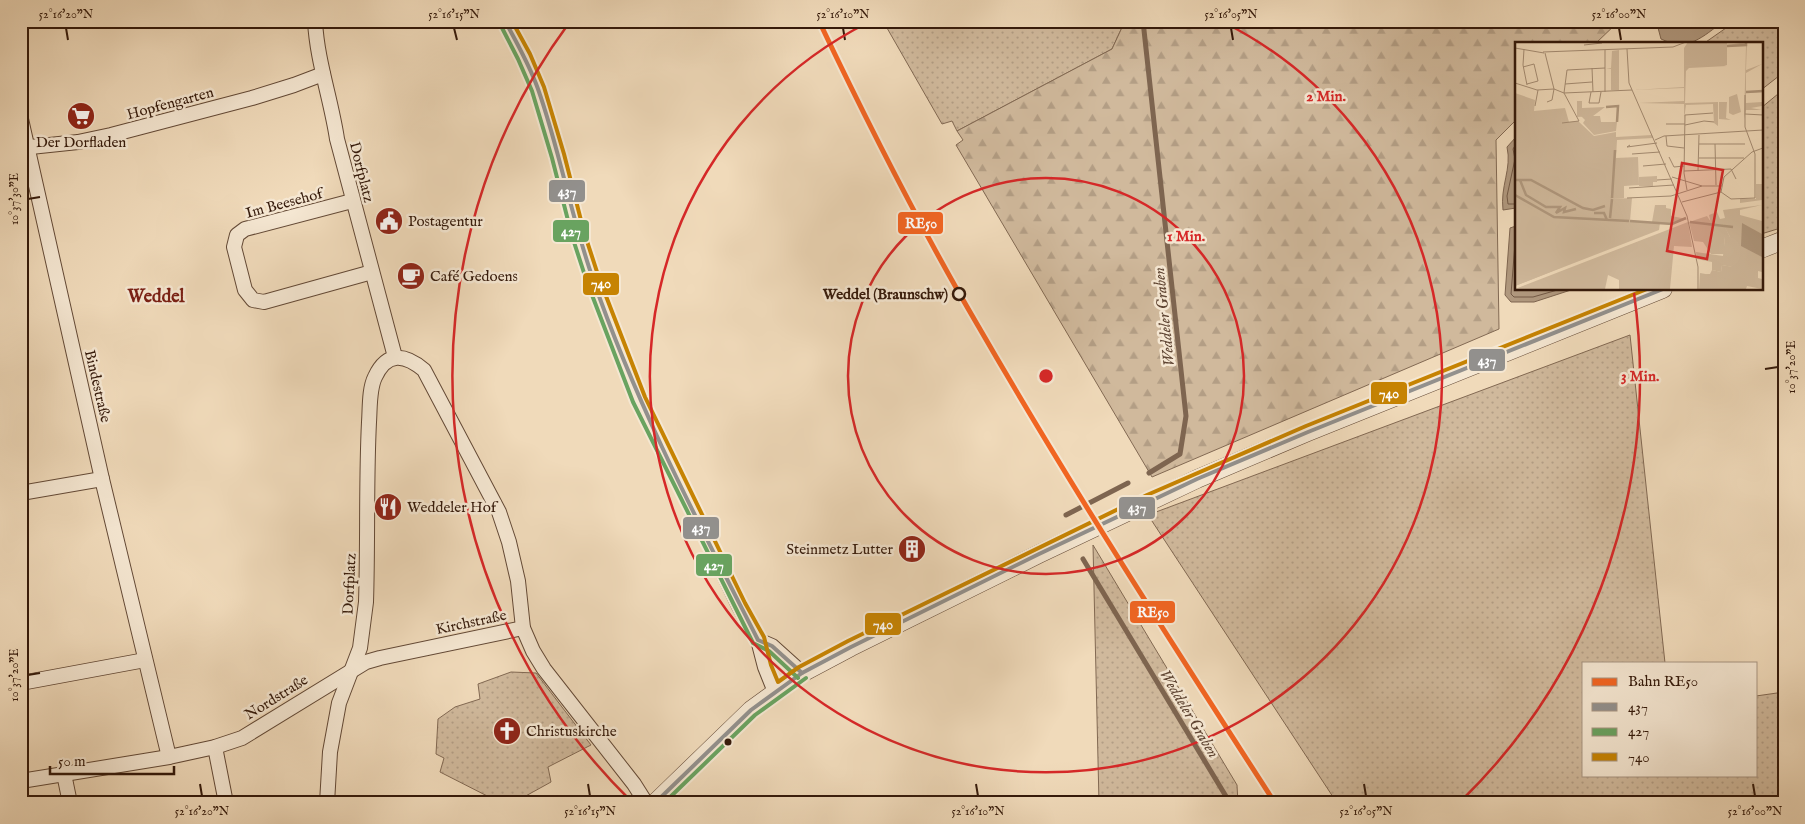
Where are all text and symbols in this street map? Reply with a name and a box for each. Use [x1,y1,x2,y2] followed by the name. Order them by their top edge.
[39,7,94,22] text: 52°16'20"N
[428,7,480,22] text: 52°16'15"N
[816,7,870,22] text: 52°16'10"N
[1204,7,1258,22] text: 52°16'05"N
[1592,7,1647,22] text: 52°16'00"N
[1515,42,1762,290] inset map
[125,83,216,124] street label: Hopfengarten
[1306,87,1346,106] text: 2 Min.
[66,101,96,131] supermarket icon: Der Dorfladen
[36,133,126,152] place label: Der Dorfladen
[345,140,378,204] street label: Dorfplatz
[7,173,22,225] text: 10°37'30"E
[548,179,586,203] line badge: 437
[244,183,327,223] street label: Im Beesehof
[558,183,577,201] text: 437
[374,206,404,236] public building icon: Postagentur
[897,211,944,235] line badge: RE50
[408,212,483,231] place label: Postagentur
[905,215,937,233] text: RE50
[552,219,590,243] line badge: 427
[561,223,581,241] text: 427
[1167,227,1205,246] text: 1 Min.
[396,261,426,291] cafe icon: Café Gedoens
[1150,266,1180,367] water label: Weddeler Graben
[430,267,518,286] place label: Café Gedoens
[582,272,620,296] line badge: 740
[591,275,611,293] text: 740
[822,285,948,304] place label: Weddel (Braunschw)
[127,286,186,309] district label: Weddel
[952,287,966,301] marker: Weddel (Braunschw)
[1784,340,1799,394] text: 10°37'20"E
[80,348,115,424] street label: Bindestraße
[1468,348,1506,372] line badge: 437
[1478,352,1497,370] text: 437
[1037,367,1055,385] centre of rings
[1621,367,1659,386] text: 3 Min.
[1370,381,1408,405] line badge: 740
[1379,385,1399,403] text: 740
[373,492,403,522] restaurant icon: Weddeler Hof
[1118,496,1156,520] line badge: 437
[407,498,499,517] place label: Weddeler Hof
[1128,499,1147,517] text: 437
[682,516,720,540] line badge: 437
[692,519,711,537] text: 437
[897,534,927,564] building icon: Steinmetz Lutter
[786,540,893,559] place label: Steinmetz Lutter
[338,553,361,615] street label: Dorfplatz
[695,553,733,577] line badge: 427
[704,557,724,575] text: 427
[1129,600,1176,624] line badge: RE50
[1137,604,1169,622] text: RE50
[434,606,508,639] street label: Kirchstraße
[864,612,902,636] line badge: 740
[873,616,893,634] text: 740
[7,648,22,702] text: 10°37'20"E
[1582,662,1758,776] legend
[1154,666,1223,762] water label: Weddeler Graben
[241,670,312,724] street label: Nordstraße
[1628,672,1698,691] text: Bahn RE50
[1628,698,1648,717] text: 437
[492,716,522,746] church icon: Christuskirche
[526,722,617,741] place label: Christuskirche
[1628,722,1649,741] text: 427
[723,737,733,747] unlabelled marker
[50,744,174,776] scale bar
[1628,748,1650,767] text: 740
[58,752,86,771] text: 50 m
[175,804,230,819] text: 52°16'20"N
[564,804,616,819] text: 52°16'15"N
[951,804,1005,819] text: 52°16'10"N
[1339,804,1393,819] text: 52°16'05"N
[1728,804,1783,819] text: 52°16'00"N

